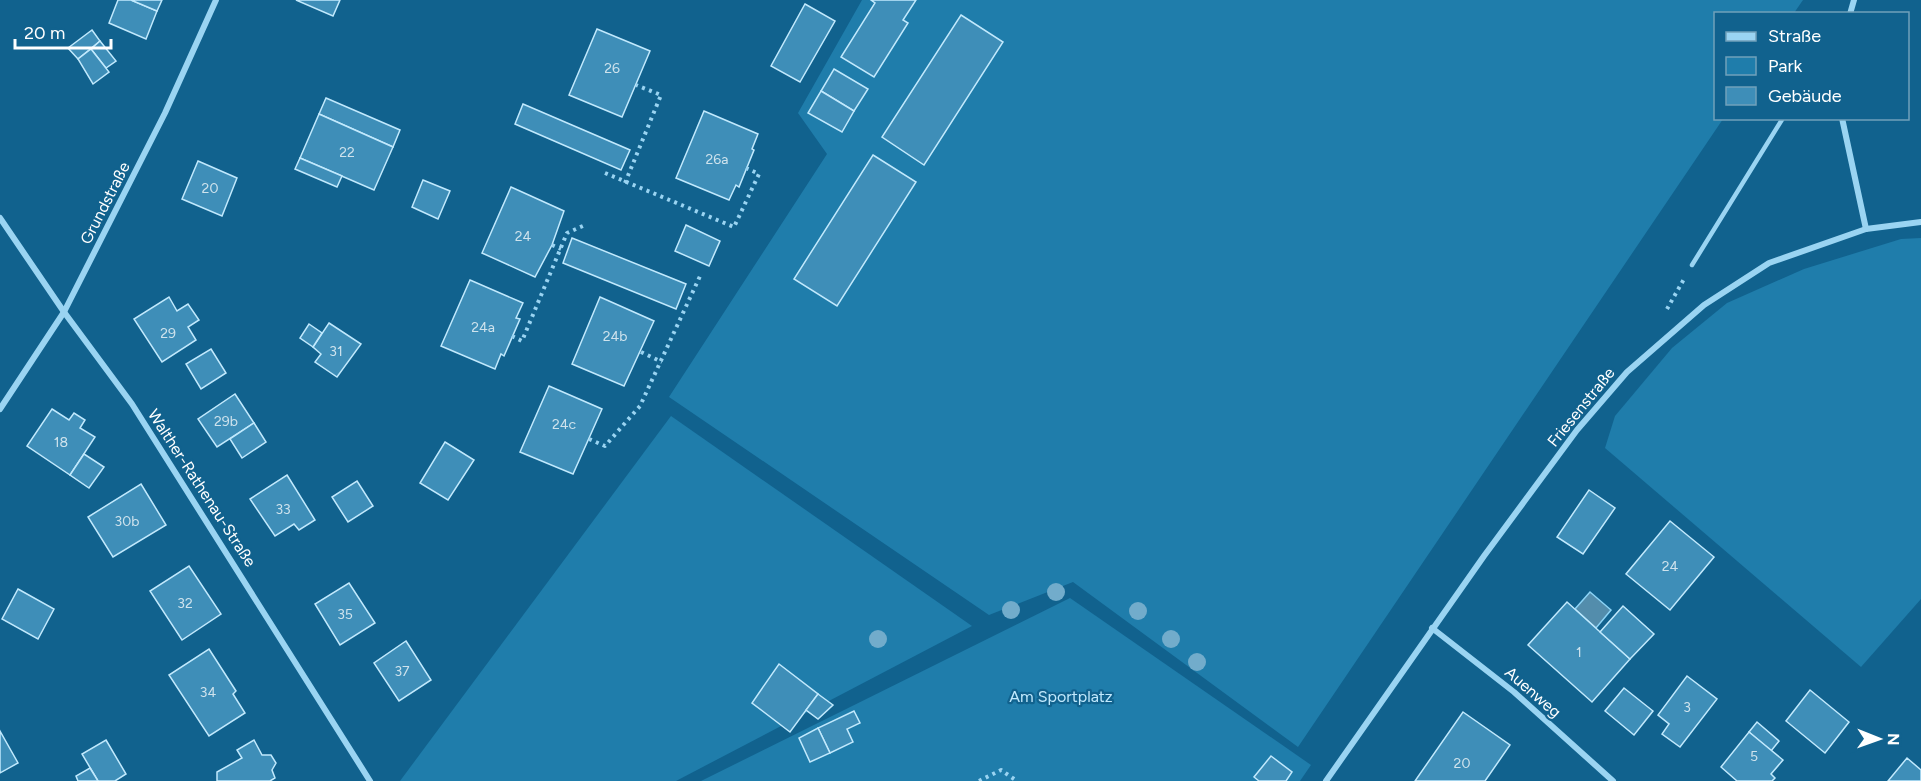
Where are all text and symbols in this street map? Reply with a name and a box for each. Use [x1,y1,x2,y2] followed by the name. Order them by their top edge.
[15,12,111,50] scale bar
[1714,12,1909,120] legend
[24,22,65,44] text: 20 m
[1768,25,1821,47] text: Straße
[1768,55,1803,77] text: Park
[604,60,620,77] house number: 26
[1768,85,1842,107] text: Gebäude
[339,144,355,161] house number: 22
[706,151,728,168] house number: 26a
[76,159,134,247] street label: Grundstraße
[202,180,218,197] house number: 20
[515,228,532,245] house number: 24
[471,319,495,336] house number: 24a
[160,325,176,342] house number: 29
[603,328,627,345] house number: 24b
[329,343,343,360] house number: 31
[1543,363,1619,450] street label: Friesenstraße
[144,406,260,571] street label: Walther-Rathenau-Straße
[214,413,238,430] house number: 29b
[552,416,576,433] house number: 24c
[54,434,68,451] house number: 18
[275,501,291,518] house number: 33
[115,513,139,530] house number: 30b
[1662,558,1679,575] house number: 24
[177,595,193,612] house number: 32
[337,606,353,623] house number: 35
[1576,644,1582,661] house number: 1
[394,663,410,680] house number: 37
[1501,663,1565,721] street label: Auenweg
[200,684,216,701] house number: 34
[1009,687,1113,706] park label: Am Sportplatz
[1683,699,1691,716] house number: 3
[1849,709,1909,769] north arrow
[1884,733,1903,746] text: N
[1750,748,1758,765] house number: 5
[1454,755,1470,772] house number: 20

